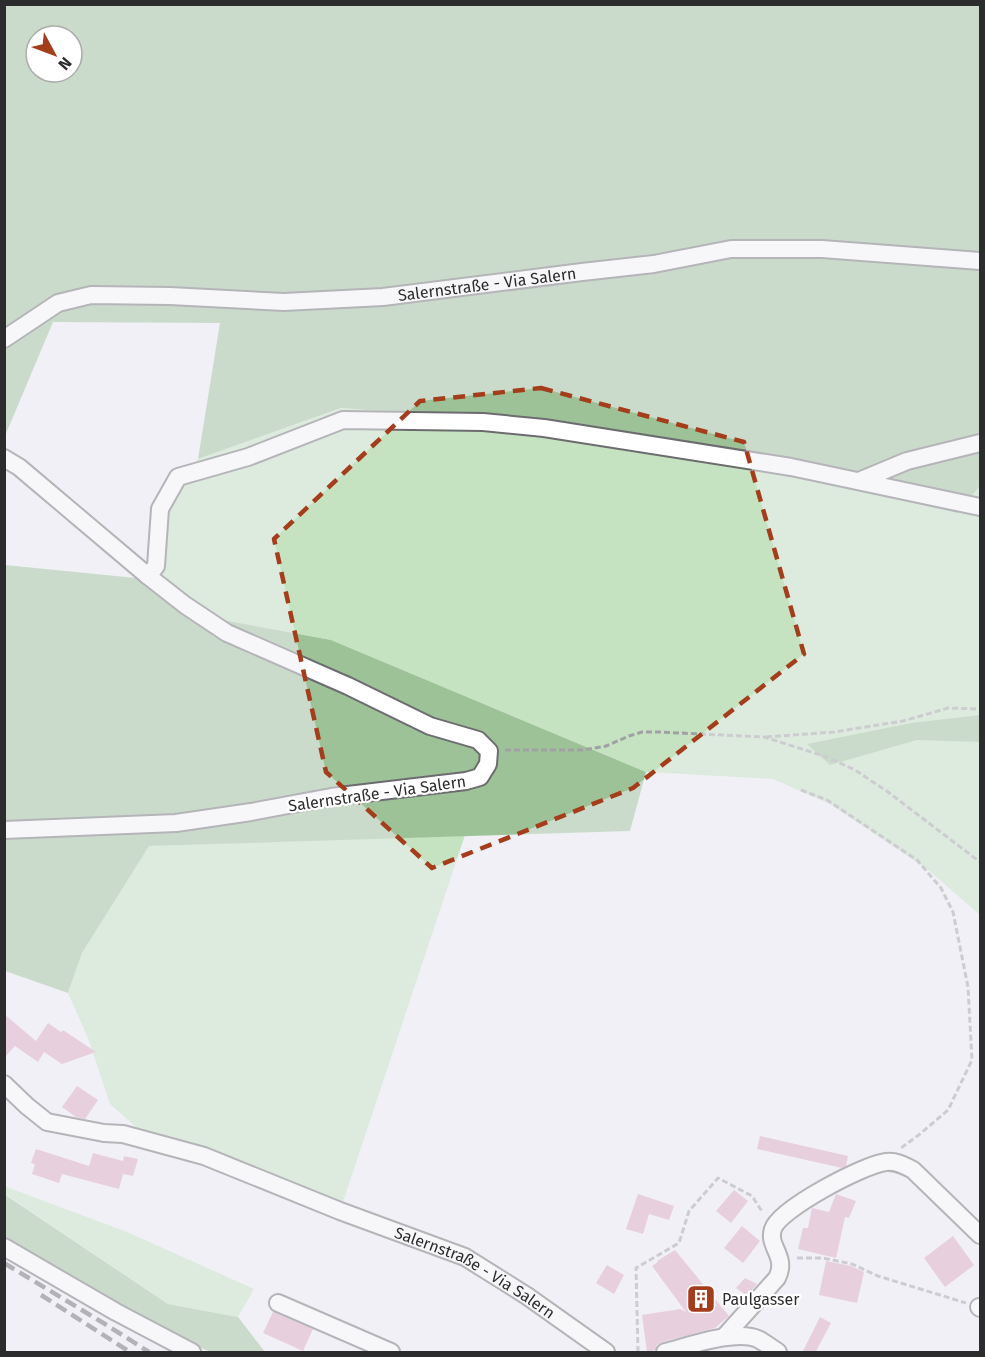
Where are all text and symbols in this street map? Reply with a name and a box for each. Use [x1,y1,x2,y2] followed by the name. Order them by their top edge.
[24,24,84,84] north arrow
[54,53,76,74] text: N
[397,264,577,305] street label: Salernstraße - Via Salern
[287,772,467,815] street label: Salernstraße - Via Salern
[392,1223,558,1323] street label: Salernstraße - Via Salern
[685,1283,717,1315] building icon: Paulgasser
[722,1290,800,1309] place label: Paulgasser

